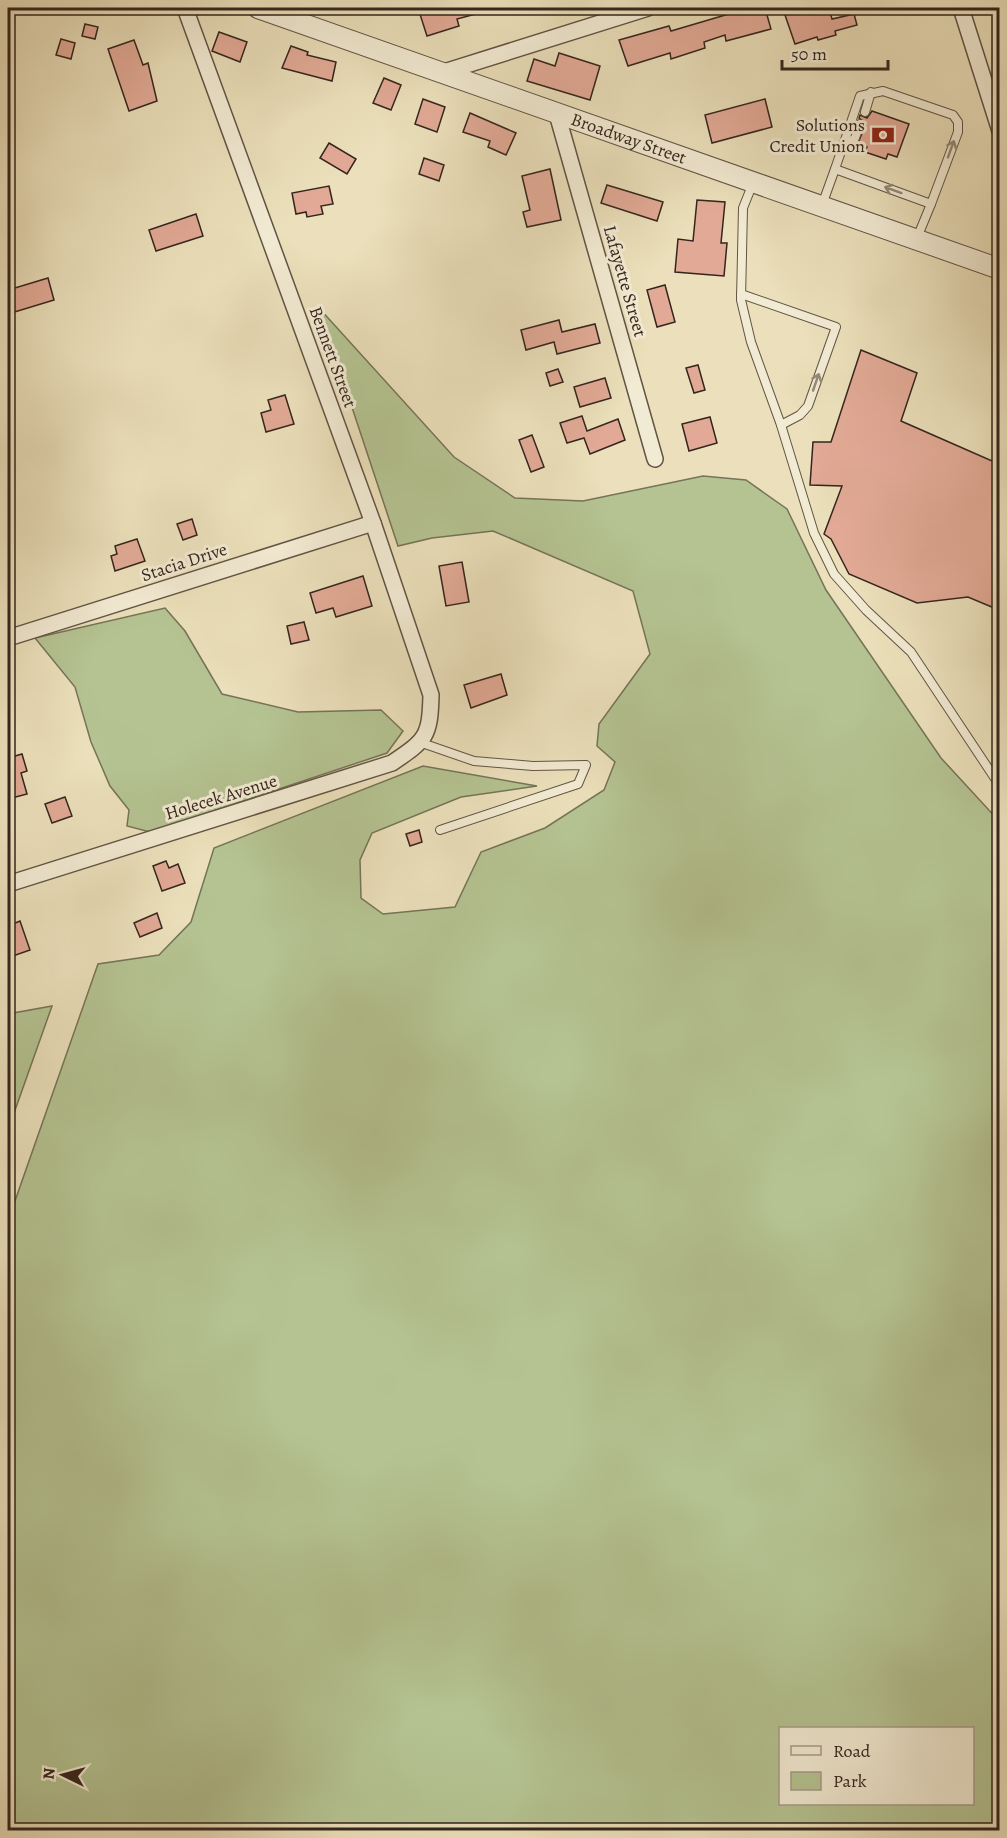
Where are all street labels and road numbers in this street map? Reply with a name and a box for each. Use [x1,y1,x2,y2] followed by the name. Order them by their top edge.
[568,107,690,170] street label: Broadway Street
[598,222,652,340] street label: Lafayette Street
[304,303,362,411] street label: Bennett Street
[138,537,230,587] street label: Stacia Drive
[162,769,280,825] street label: Holecek Avenue

